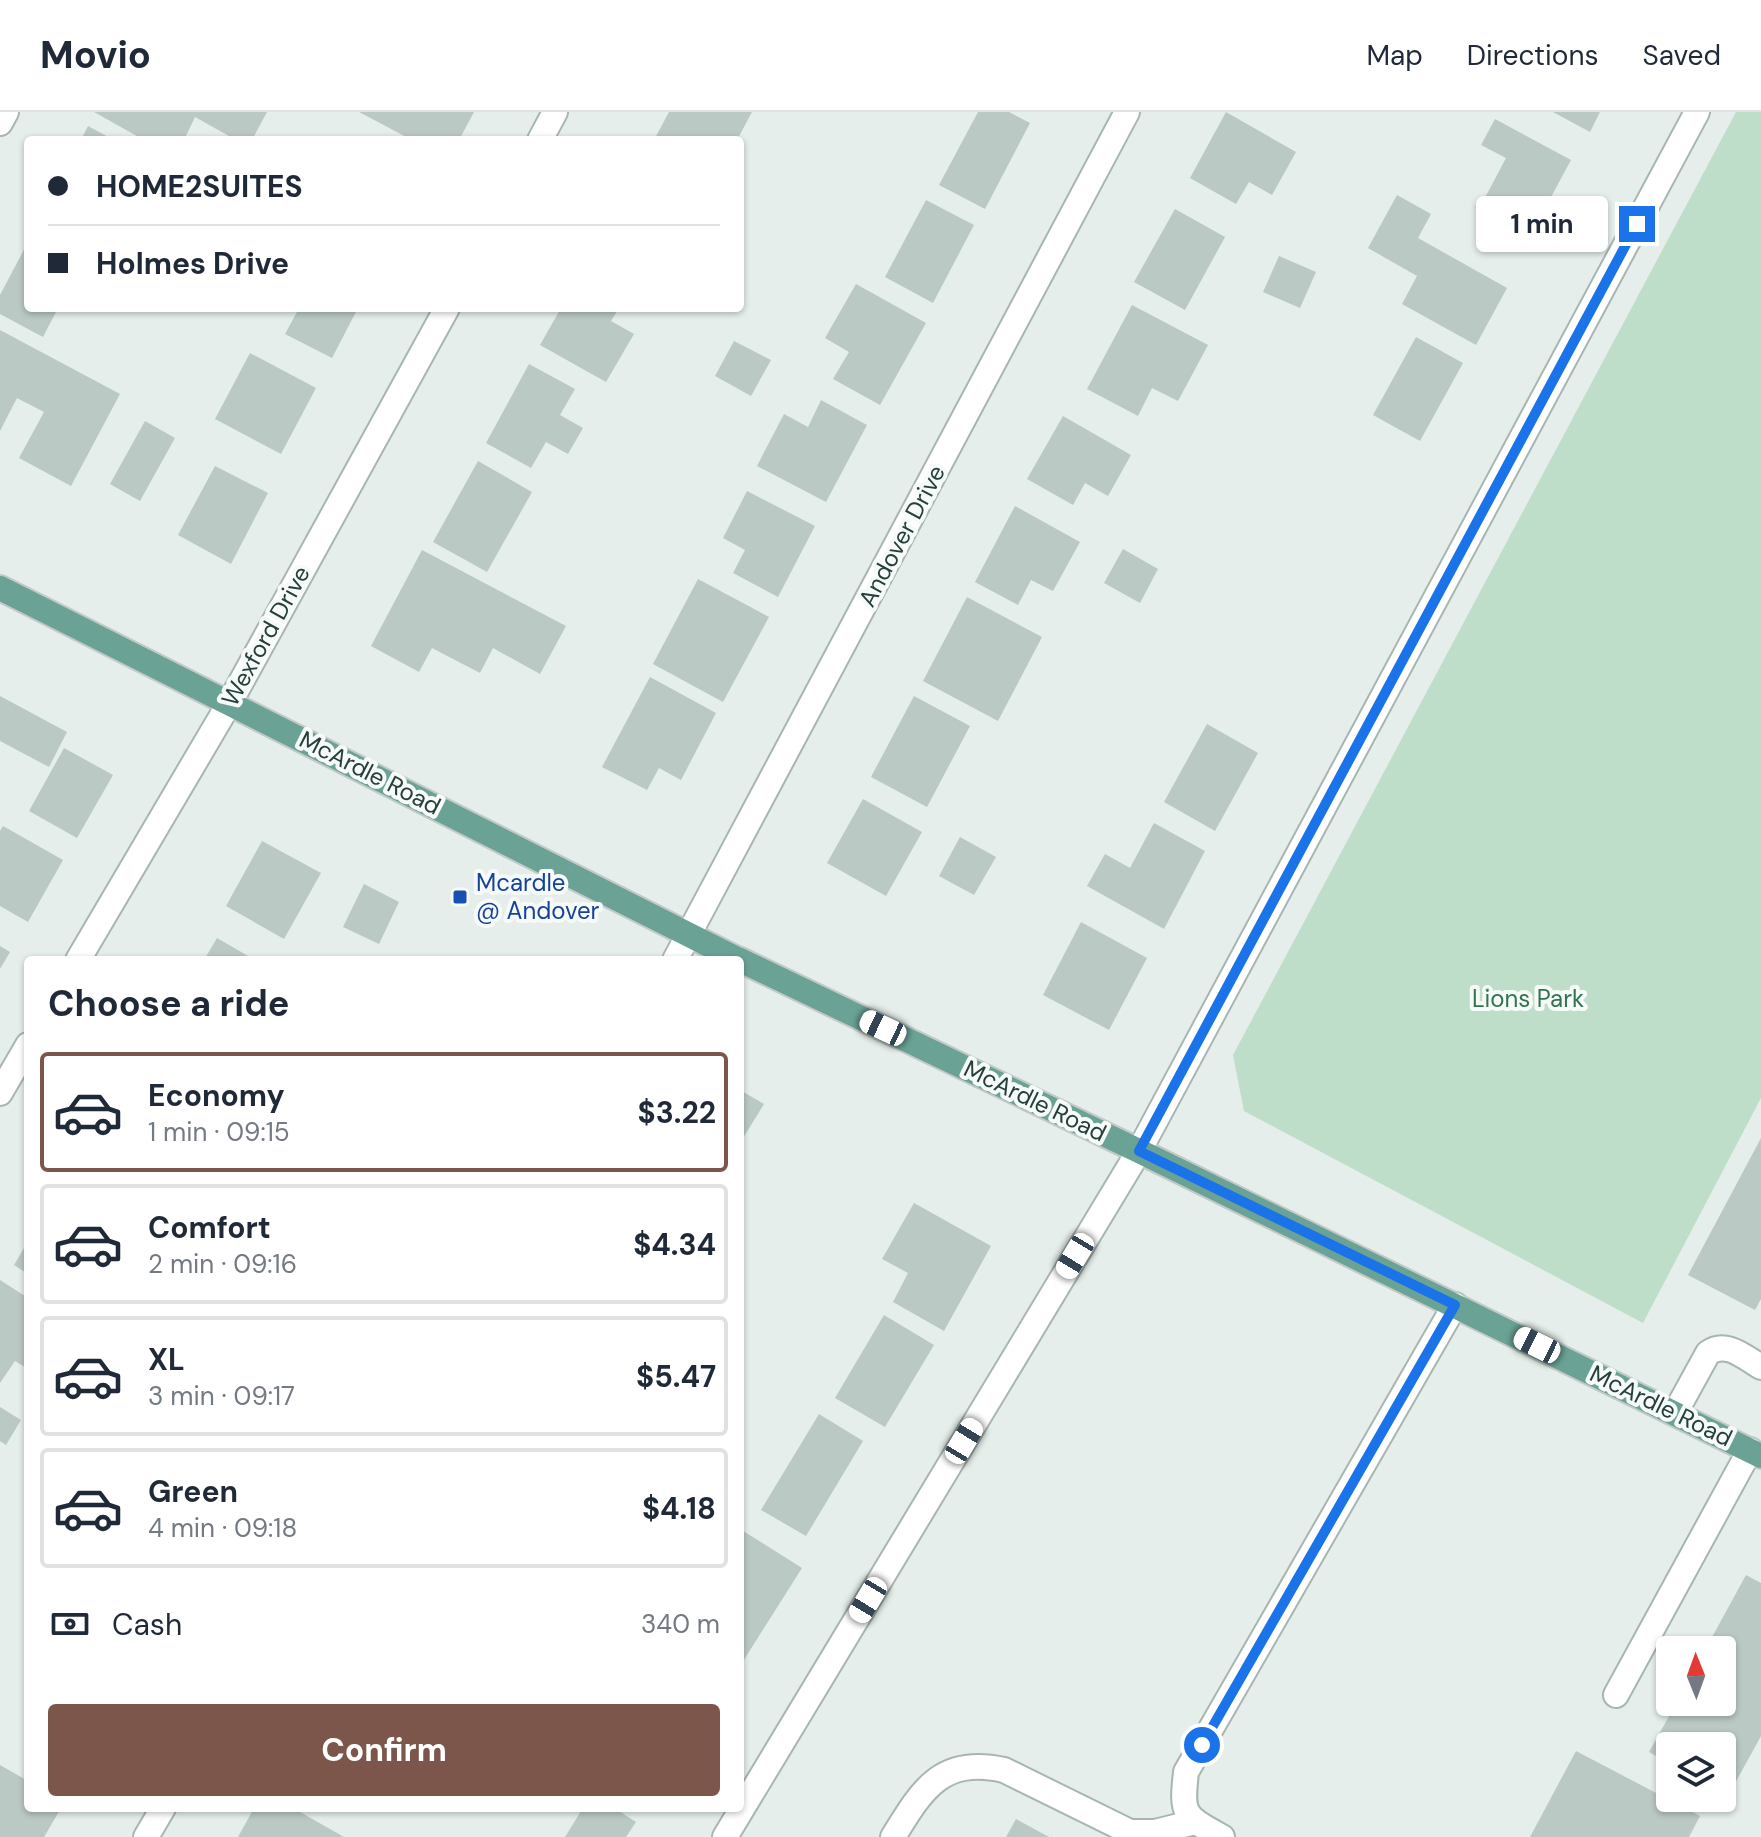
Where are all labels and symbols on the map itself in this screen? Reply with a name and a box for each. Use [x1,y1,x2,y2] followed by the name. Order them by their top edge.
[1477,196,1609,252] callout: 1 min
[1619,206,1655,242] route end
[851,460,952,612] street label: Andover Drive
[214,560,317,711] street label: Wexford Drive
[294,724,446,821] street label: McArdle Road
[476,867,600,926] place label: Mcardle @ Andover
[451,888,469,906] marker: Mcardle @ Andover
[1472,983,1584,1014] park label: Lions Park
[856,1007,910,1049] car
[959,1053,1111,1148] street label: McArdle Road
[1052,1229,1098,1283] car
[1510,1324,1564,1366] car
[1585,1358,1737,1453] street label: McArdle Road
[941,1414,987,1468] car
[845,1573,891,1627] car
[1656,1636,1736,1716] north arrow
[1184,1727,1220,1763] route start

